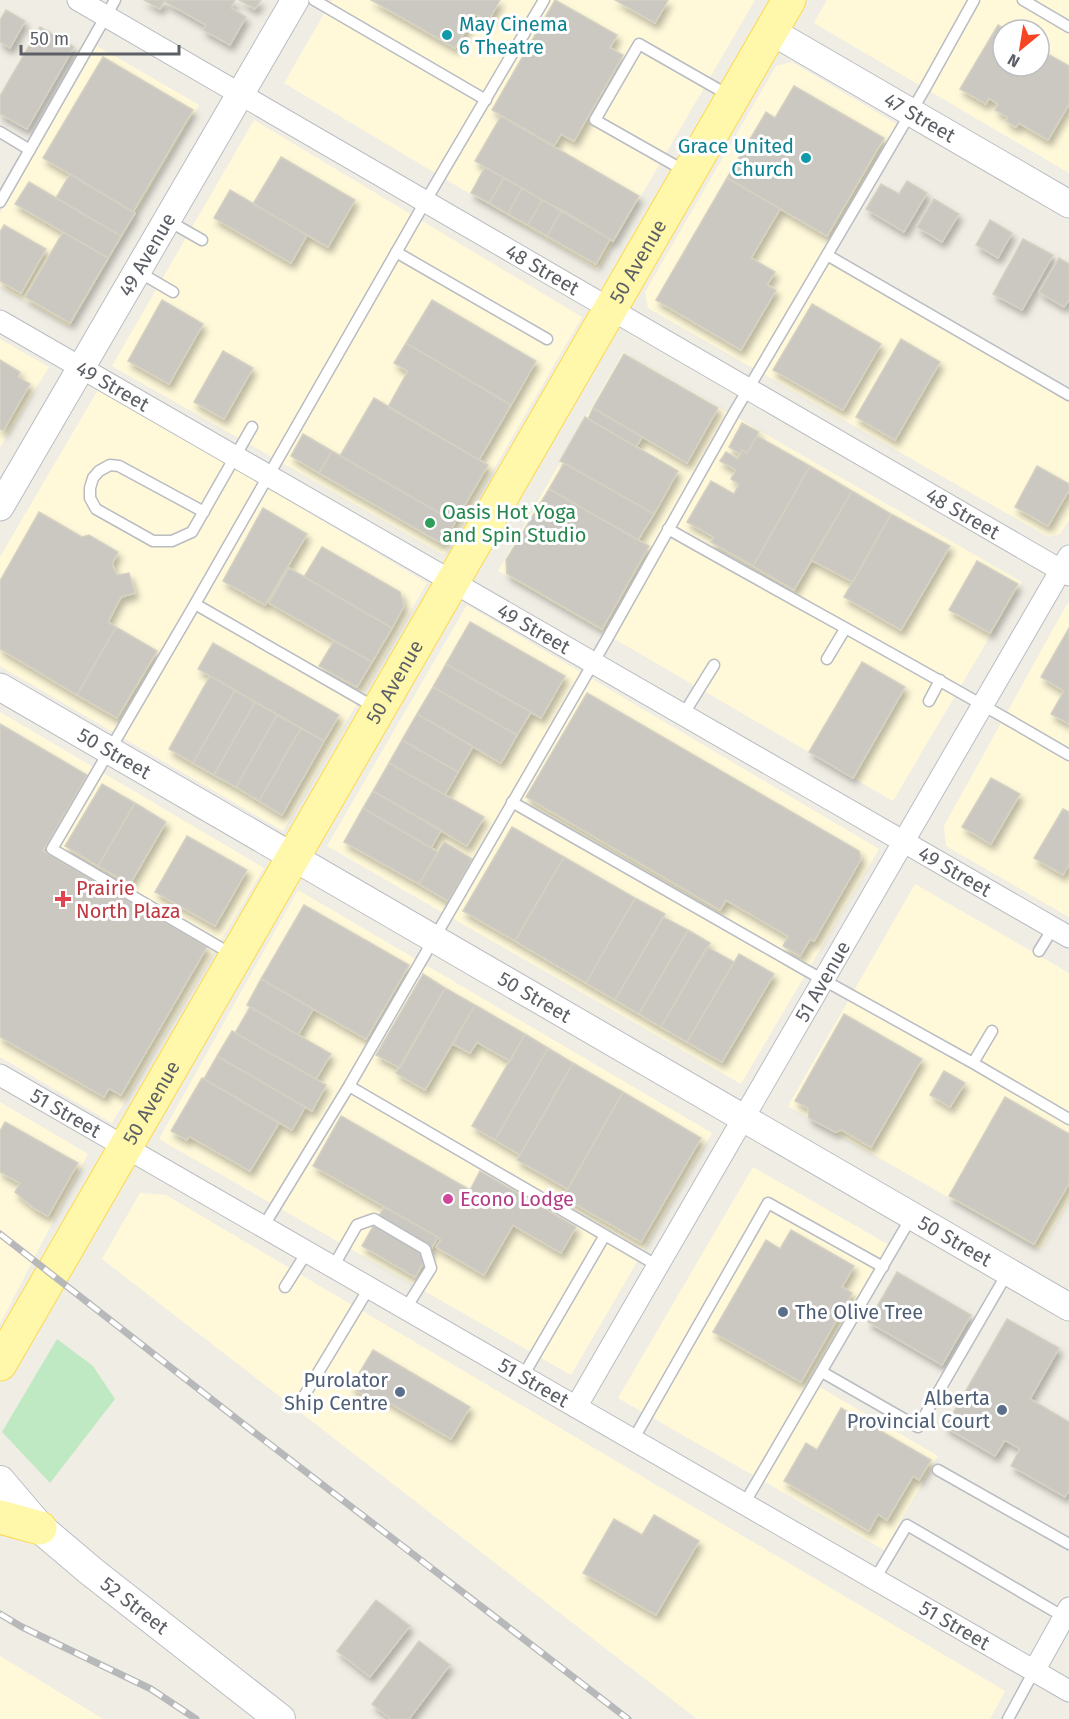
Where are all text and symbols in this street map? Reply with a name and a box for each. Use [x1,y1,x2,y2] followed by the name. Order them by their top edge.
[459,12,568,59] place label: May Cinema 6 Theatre
[21,18,178,56] scale bar
[991,18,1051,78] north arrow
[30,28,69,50] text: 50 m
[440,28,454,42] marker: May Cinema 6 Theatre
[1004,50,1023,71] text: N
[880,87,960,148] street label: 47 Street
[678,134,794,181] place label: Grace United Church
[799,151,813,165] marker: Grace United Church
[113,209,180,301] street label: 49 Avenue
[604,215,672,307] street label: 50 Avenue
[501,239,584,301] street label: 48 Street
[72,355,154,417] street label: 49 Street
[922,483,1005,545] street label: 48 Street
[442,500,586,547] place label: Oasis Hot Yoga and Spin Studio
[423,516,437,530] marker: Oasis Hot Yoga and Spin Studio
[493,598,575,659] street label: 49 Street
[361,636,428,728] street label: 50 Avenue
[73,723,156,784] street label: 50 Street
[914,841,996,902] street label: 49 Street
[76,876,181,923] place label: Prairie North Plaza
[54,890,72,908] marker: Prairie North Plaza
[790,937,855,1026] street label: 51 Avenue
[494,966,576,1028] street label: 50 Street
[118,1056,185,1149] street label: 50 Avenue
[26,1083,106,1143] street label: 51 Street
[460,1187,574,1211] place label: Econo Lodge
[441,1192,455,1206] marker: Econo Lodge
[914,1210,997,1272] street label: 50 Street
[795,1300,923,1324] place label: The Olive Tree
[776,1305,790,1319] marker: The Olive Tree
[494,1353,574,1413] street label: 51 Street
[284,1368,388,1415] place label: Purolator Ship Centre
[393,1385,407,1399] marker: Purolator Ship Centre
[847,1386,991,1433] place label: Alberta Provincial Court
[995,1403,1009,1417] marker: Alberta Provincial Court
[96,1571,174,1640] street label: 52 Street
[915,1596,995,1655] street label: 51 Street

